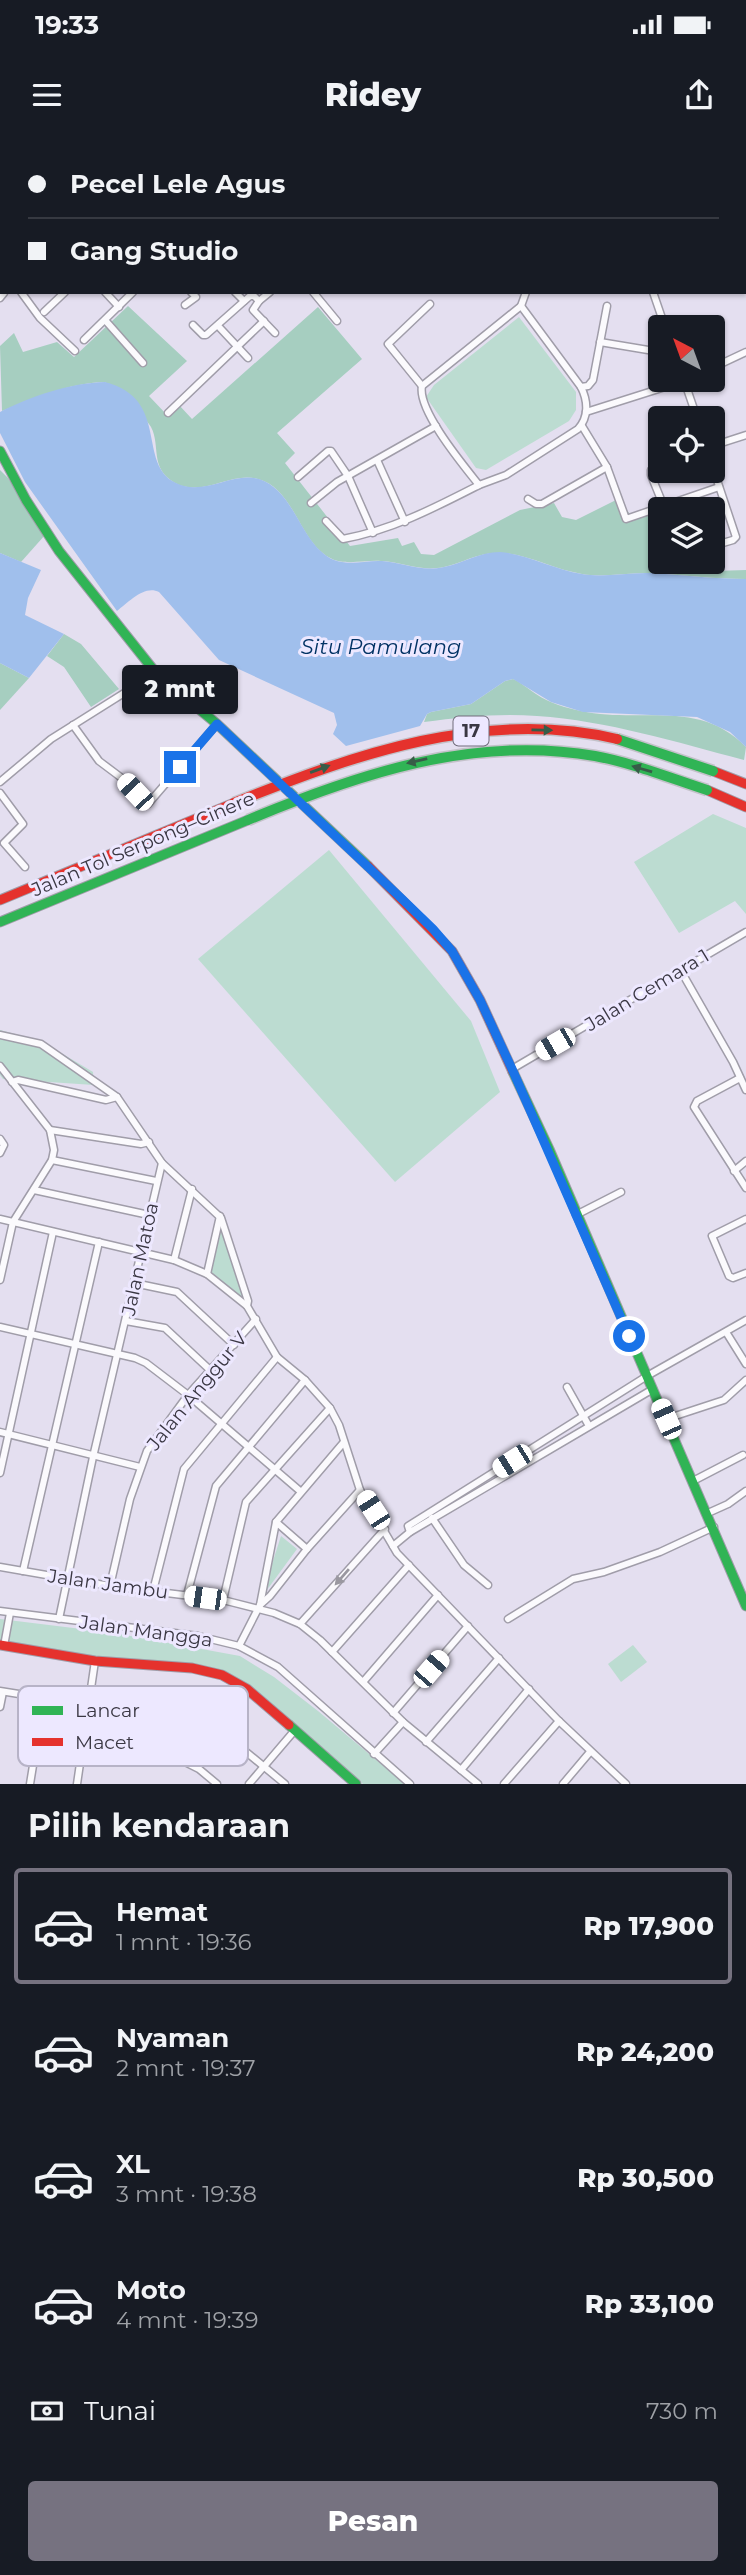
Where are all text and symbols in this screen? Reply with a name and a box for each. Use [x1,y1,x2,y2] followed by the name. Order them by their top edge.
[35,9,99,41] text: 19:33
[325,75,421,114] text: Ridey
[28,76,66,114] icon: menu
[680,76,718,114] icon: share
[70,168,285,200] text: Pecel Lele Agus
[70,235,238,267] text: Gang Studio
[648,315,724,392] north arrow
[648,315,725,574] map controls
[648,406,725,483] button: locate
[648,497,725,574] button: layers
[301,634,461,659] water label: Situ Pamulang
[122,666,238,714] callout: 2 mnt
[145,675,215,703] text: 2 mnt
[454,716,489,746] road number: 17
[532,724,554,736] one-way arrow
[164,751,196,783] route end
[406,755,428,766] one-way arrow
[310,763,331,774] one-way arrow
[631,763,652,773] one-way arrow
[113,769,158,815] car
[27,787,258,902] street label: Jalan Tol Serpong–Cinere
[580,944,713,1037] street label: Jalan Cemara 1
[532,1024,579,1064] car
[117,1201,163,1318] street label: Jalan Matoa
[613,1320,645,1352] route start
[141,1326,252,1456] street label: Jalan Anggur V
[648,1396,685,1442] car
[489,1441,536,1481] car
[353,1487,394,1533] car
[45,1564,170,1604] street label: Jalan Jambu
[335,1568,351,1585] one-way arrow
[183,1585,228,1611] car
[77,1610,214,1652] street label: Jalan Mangga
[410,1646,453,1692] car
[18,1686,248,1766] legend
[75,1699,140,1722] text: Lancar
[75,1731,134,1754] text: Macet
[28,1806,290,1845] text: Pilih kendaraan
[32,1895,95,1958] icon: car
[116,1896,208,1928] text: Hemat
[584,1910,714,1942] text: Rp 17,900
[116,1928,252,1956] text: 1 mnt · 19:36
[32,2021,95,2084] icon: car
[116,2022,229,2054] text: Nyaman
[576,2036,714,2068] text: Rp 24,200
[116,2054,256,2082] text: 2 mnt · 19:37
[32,2147,95,2210] icon: car
[116,2148,150,2180] text: XL
[577,2162,714,2194] text: Rp 30,500
[116,2180,257,2208] text: 3 mnt · 19:38
[32,2273,95,2336] icon: car
[116,2274,186,2306] text: Moto
[585,2288,714,2320] text: Rp 33,100
[116,2306,259,2334] text: 4 mnt · 19:39
[28,2392,66,2430] icon: cash
[84,2395,156,2427] text: Tunai
[646,2397,718,2425] text: 730 m
[28,2481,718,2561] button: Pesan

